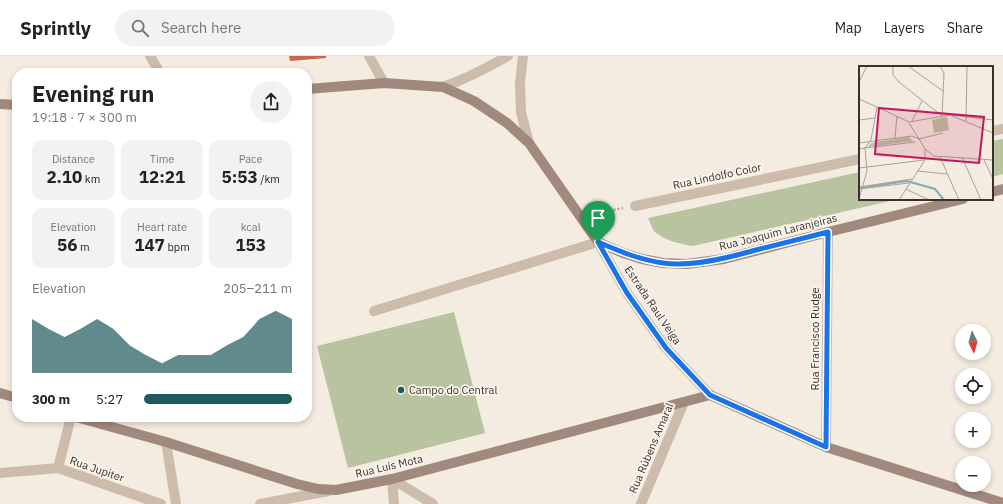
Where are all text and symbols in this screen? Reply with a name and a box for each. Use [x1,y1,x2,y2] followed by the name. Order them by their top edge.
[115,10,395,46] search box
[20,16,91,40] text: Sprintly
[129,17,151,39] icon: search
[161,18,241,37] text: Search here
[835,19,862,37] text: Map
[884,19,925,37] text: Layers
[947,19,983,37] text: Share
[859,66,993,200] inset map
[32,79,154,108] text: Evening run
[250,81,292,123] button: share
[32,109,137,126] text: 19:18 · 7 × 300 m
[52,152,95,166] text: Distance
[150,152,174,166] text: Time
[239,152,263,166] text: Pace
[671,160,763,192] street label: Rua Lindolfo Color
[46,166,82,188] text: 2.10
[139,166,185,188] text: 12:21
[221,166,258,188] text: 5:53
[82,172,100,186] text: km
[258,172,280,186] text: /km
[581,201,615,242] pin
[587,207,609,229] icon: arrive
[717,211,839,253] street label: Rua Joaquim Laranjeiras
[51,220,96,234] text: Elevation
[137,220,187,234] text: Heart rate
[241,220,261,234] text: kcal
[57,234,77,256] text: 56
[134,234,165,256] text: 147
[235,234,266,256] text: 153
[77,240,90,254] text: m
[165,240,190,254] text: bpm
[622,263,685,347] street label: Estrada Raul Veiga
[32,280,86,297] text: Elevation
[223,280,292,297] text: 205–211 m
[808,287,822,391] street label: Rua Francisco Rudge
[955,324,991,360] north arrow
[955,324,991,492] map controls
[955,368,991,404] button: locate
[409,383,497,397] place label: Campo do Central
[396,385,406,395] marker: Campo do Central
[32,391,70,408] text: 300 m
[96,391,123,408] text: 5:27
[626,401,676,495] street label: Rua Rúbens Amaral
[955,412,991,448] button: +
[354,451,424,481] street label: Rua Luís Mota
[68,453,126,485] street label: Rua Jupiter
[955,456,991,492] button: −

